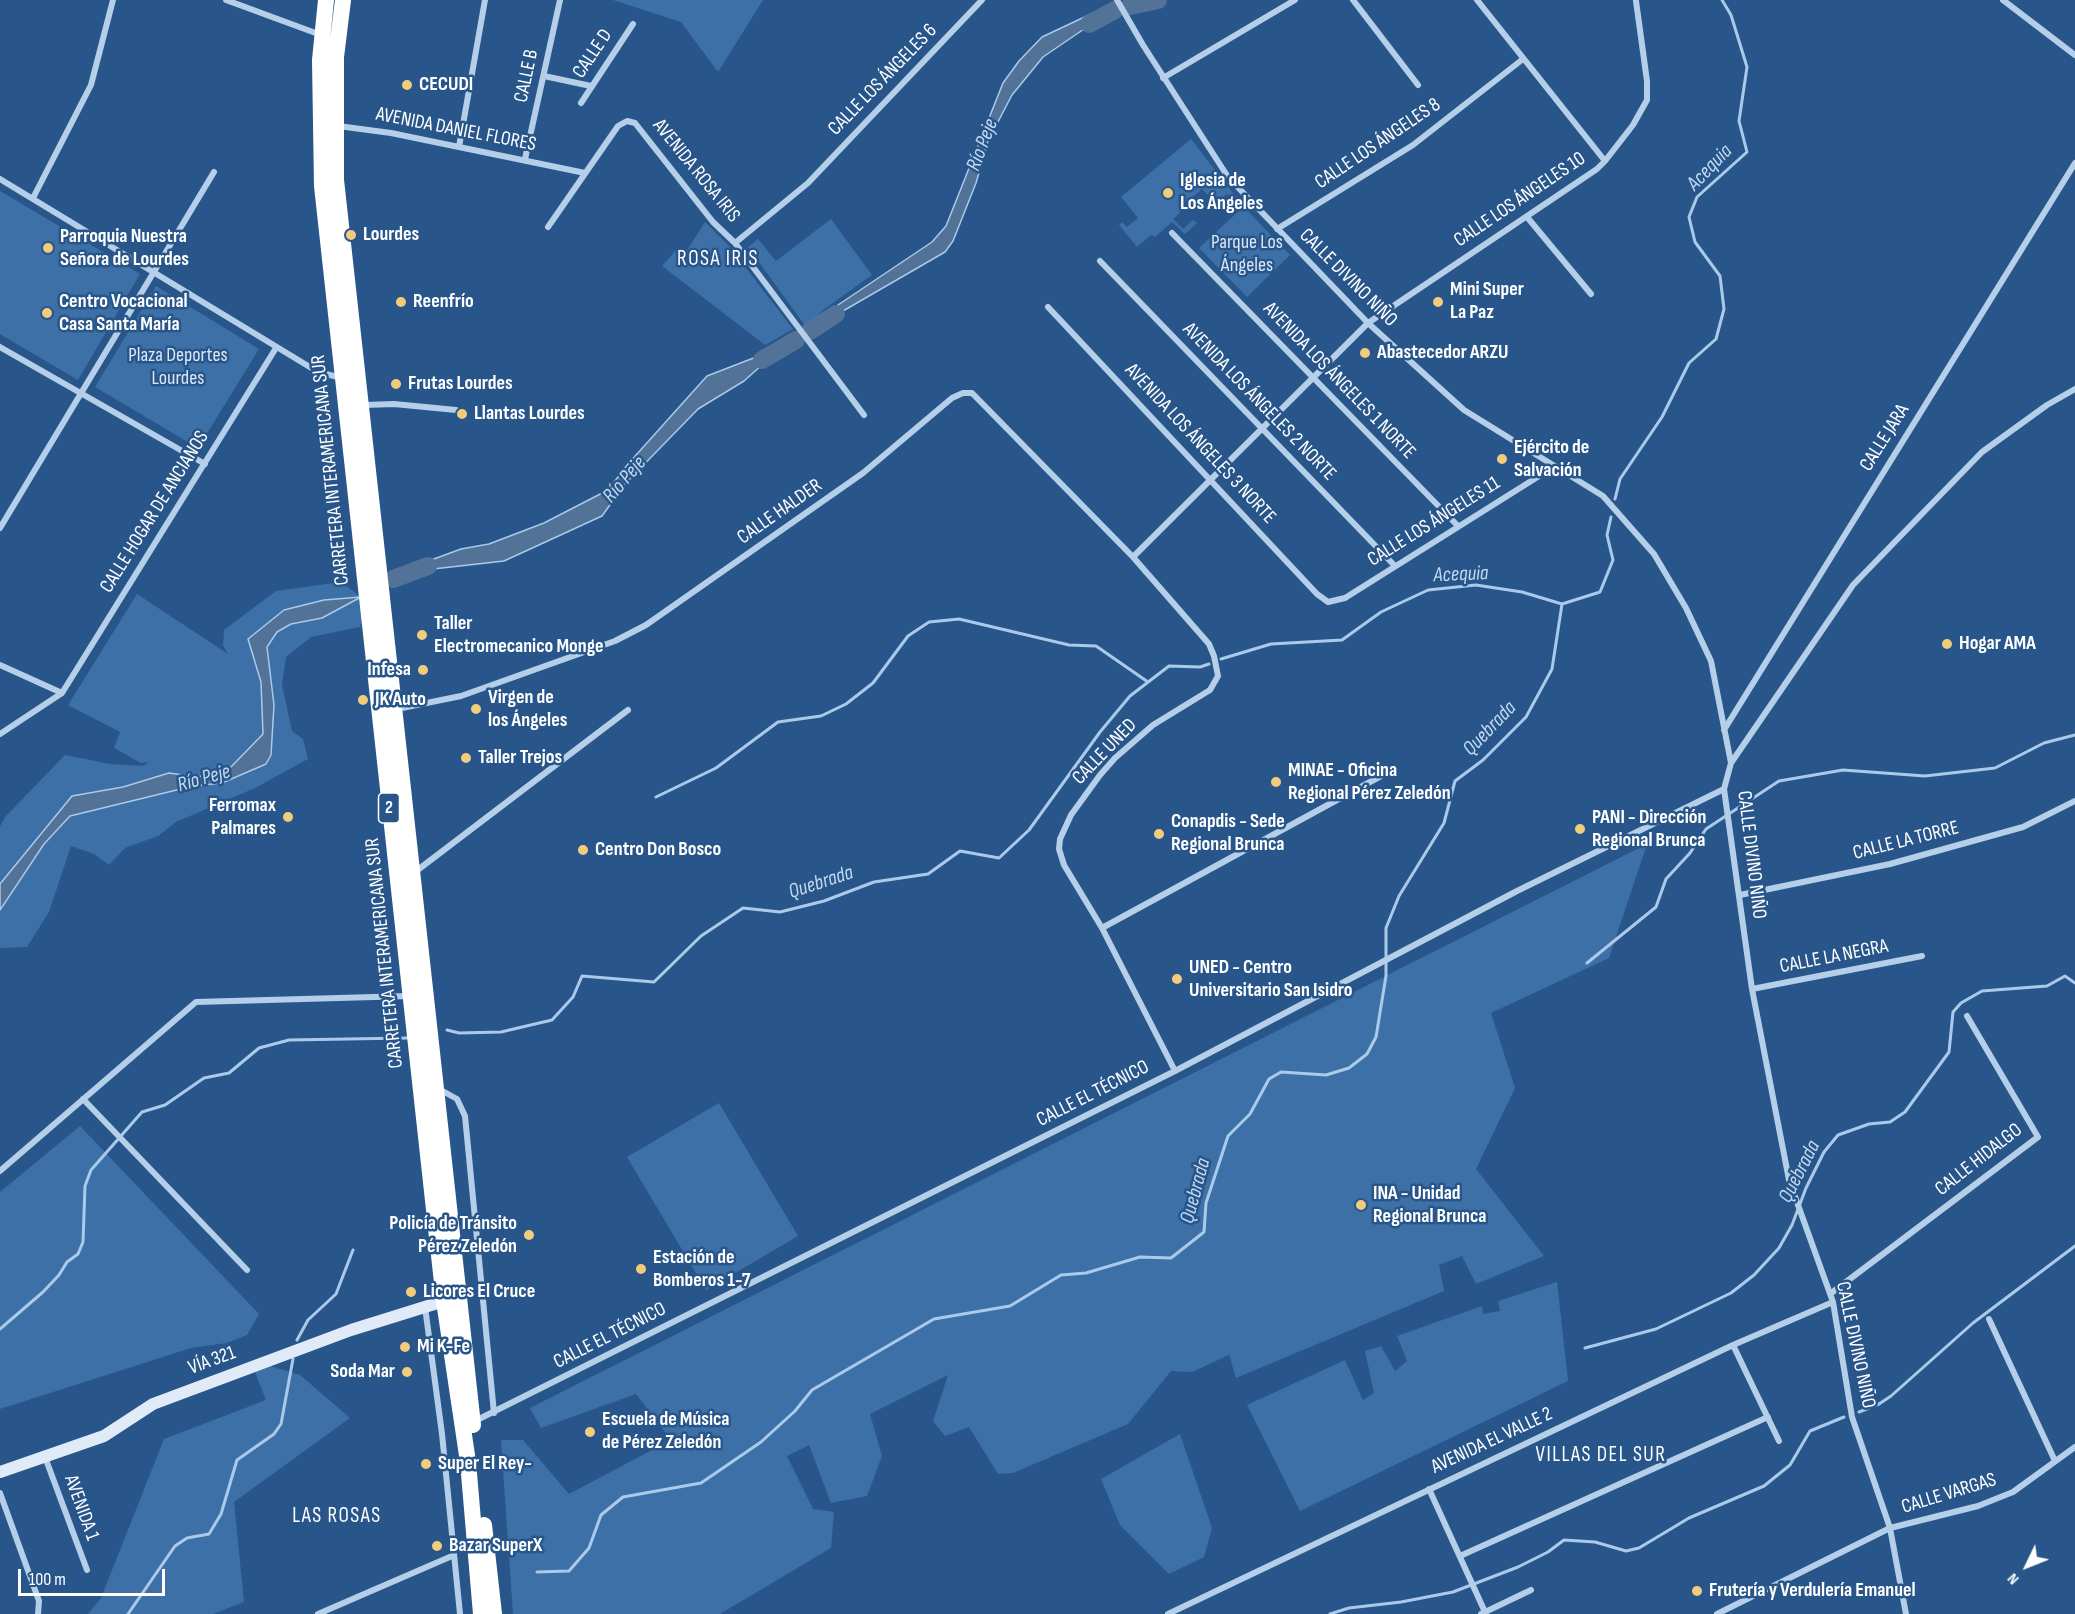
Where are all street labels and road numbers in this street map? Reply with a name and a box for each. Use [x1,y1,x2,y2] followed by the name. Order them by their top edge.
[824,19,942,141] street label: CALLE LOS ÁNGELES 6
[568,25,618,83] street label: CALLE D
[510,47,544,105] street label: CALLE B
[1311,93,1445,195] street label: CALLE LOS ÁNGELES 8
[374,103,538,157] street label: AVENIDA DANIEL FLORES
[647,115,745,227] street label: AVENIDA ROSA IRIS
[1450,147,1590,253] street label: CALLE LOS ÁNGELES 10
[1294,224,1402,332] street label: CALLE DIVINO NIÑO
[1258,297,1420,465] street label: AVENIDA LOS ÁNGELES 1 NORTE
[1177,318,1341,486] street label: AVENIDA LOS ÁNGELES 2 NORTE
[307,354,355,586] street label: CARRETERA INTERAMERICANA SUR
[1119,359,1281,529] street label: AVENIDA LOS ÁNGELES 3 NORTE
[1855,400,1915,476] street label: CALLE JARA
[95,427,215,597] street label: CALLE HOGAR DE ANCIANOS
[1363,472,1505,572] street label: CALLE LOS ÁNGELES 11
[733,474,827,550] street label: CALLE HALDER
[1068,714,1142,790] street label: CALLE UNED
[1731,790,1771,920] street label: CALLE DIVINO NIÑO
[378,793,400,823] road number: 2
[1851,816,1961,866] street label: CALLE LA TORRE
[361,837,409,1069] street label: CARRETERA INTERAMERICANA SUR
[1778,935,1890,979] street label: CALLE LA NEGRA
[1033,1055,1153,1133] street label: CALLE EL TÉCNICO
[1931,1119,2027,1201] street label: CALLE HIDALGO
[1830,1279,1880,1411] street label: CALLE DIVINO NIÑO
[550,1297,670,1375] street label: CALLE EL TÉCNICO
[185,1341,239,1381] street label: VÍA 321
[1428,1402,1556,1480] street label: AVENIDA EL VALLE 2
[1899,1468,1999,1520] street label: CALLE VARGAS
[58,1472,104,1544] street label: AVENIDA 1

